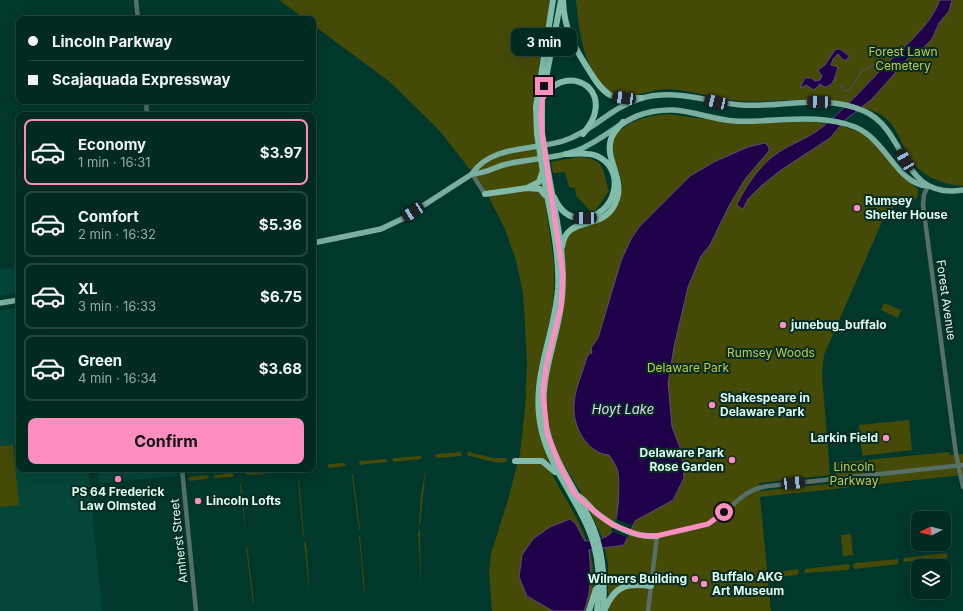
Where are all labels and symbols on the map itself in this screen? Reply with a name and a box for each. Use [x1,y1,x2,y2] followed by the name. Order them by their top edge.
[511,28,577,56] callout: 3 min
[868,44,938,73] park label: Forest Lawn Cemetery
[535,77,553,95] route end
[611,90,637,106] car
[703,93,729,111] car
[807,96,831,108] car
[894,147,916,173] car
[865,193,948,222] place label: Rumsey Shelter House
[400,200,426,224] car
[852,203,862,213] marker: Rumsey Shelter House
[573,212,597,224] car
[933,259,960,341] street label: Forest Avenue
[790,317,887,332] place label: junebug_buffalo
[778,320,788,330] marker: junebug_buffalo
[727,345,815,360] park label: Rumsey Woods
[647,360,730,375] park label: Delaware Park
[720,390,810,419] place label: Shakespeare in Delaware Park
[707,400,717,410] marker: Shakespeare in Delaware Park
[592,401,654,417] water label: Hoyt Lake
[810,430,878,445] place label: Larkin Field
[881,433,891,443] marker: Larkin Field
[640,445,724,474] place label: Delaware Park Rose Garden
[727,455,737,465] marker: Delaware Park Rose Garden
[830,459,879,488] park label: Lincoln Parkway
[113,474,123,484] marker: PS 64 Frederick Law Olmsted
[780,476,806,490] car
[72,484,164,513] place label: PS 64 Frederick Law Olmsted
[206,493,281,508] place label: Lincoln Lofts
[193,496,203,506] marker: Lincoln Lofts
[167,498,190,584] street label: Amherst Street
[715,503,733,521] route start
[911,511,951,551] north arrow
[712,569,784,598] place label: Buffalo AKG Art Museum
[588,571,687,586] place label: Wilmers Building
[690,574,700,584] marker: Wilmers Building
[699,579,709,589] marker: Buffalo AKG Art Museum

